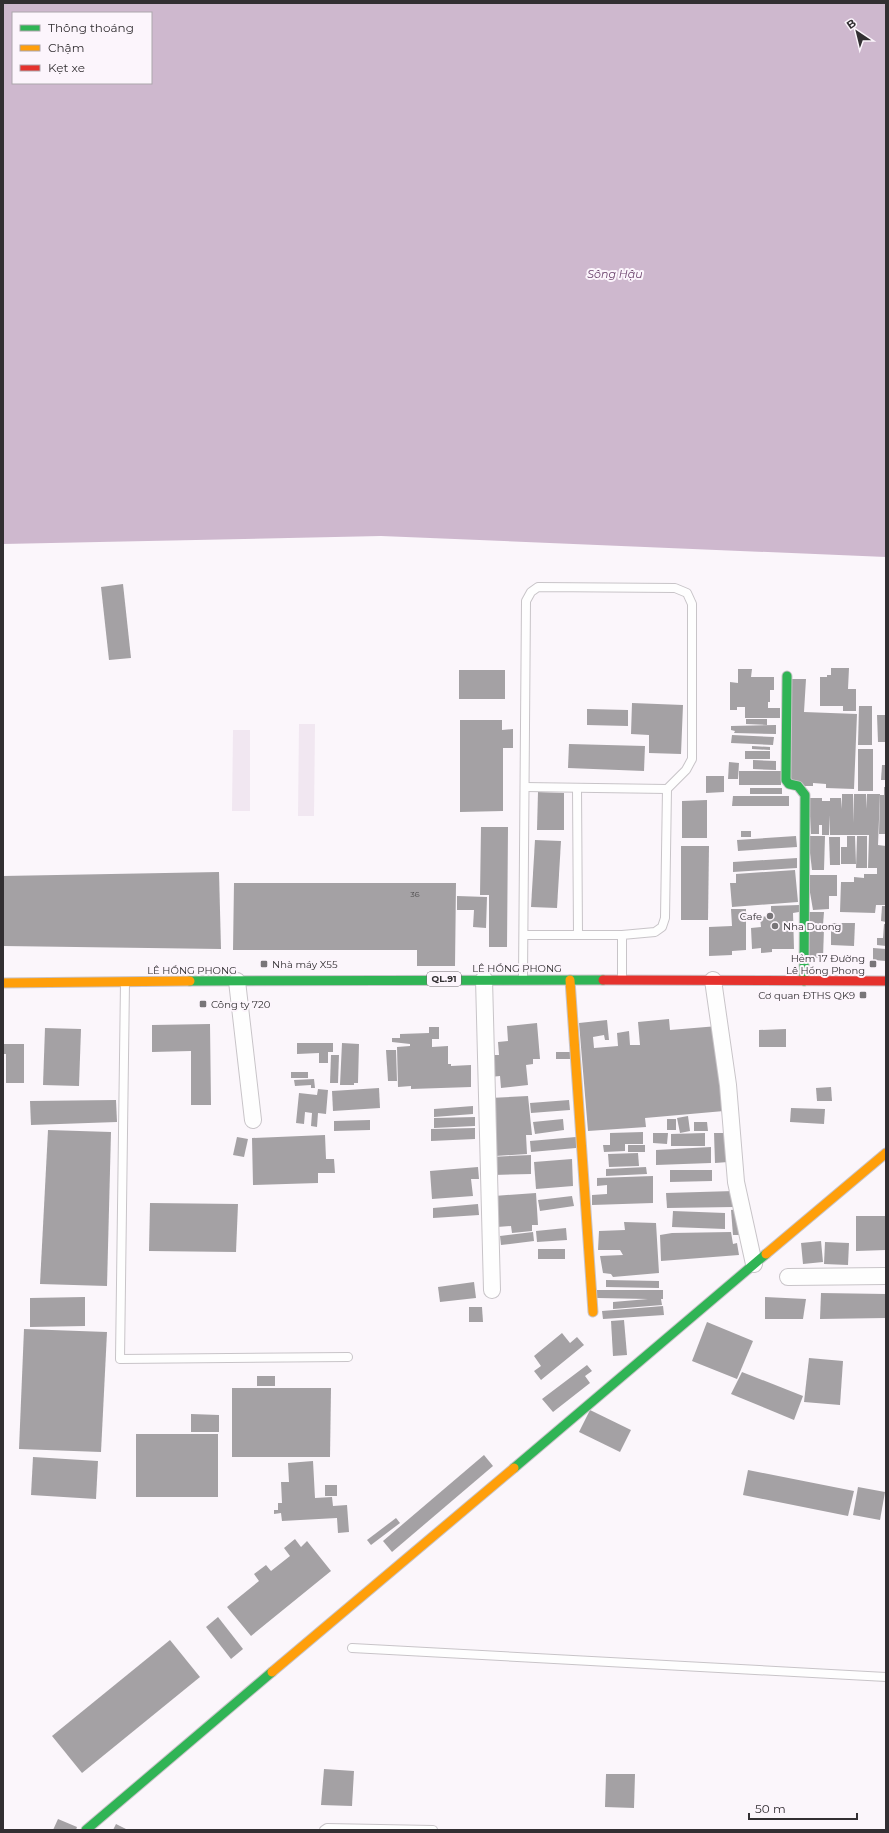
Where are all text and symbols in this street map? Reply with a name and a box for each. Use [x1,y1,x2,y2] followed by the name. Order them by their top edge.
[12,12,152,84] legend
[837,12,877,52] north arrow
[844,16,859,32] text: B
[48,20,134,35] text: Thông thoáng
[48,40,84,55] text: Chậm
[48,60,85,75] text: Kẹt xe
[587,267,643,281] water label: Sông Hậu
[410,889,420,899] house number: 36
[740,910,762,923] place label: Cafe
[765,911,775,921] marker: Cafe
[783,920,841,933] place label: Nha Duong
[770,921,780,931] marker: Nha Duong
[786,952,865,977] place label: Hẻm 17 Đường Lê Hồng Phong
[272,958,338,971] place label: Nhà máy X55
[259,959,269,969] marker: Nhà máy X55
[868,959,878,969] marker: Hẻm 17 Đường Lê Hồng Phong
[472,962,562,975] street label: LÊ HỒNG PHONG
[147,964,237,977] street label: LÊ HỒNG PHONG
[427,972,461,986] road number: QL.91
[758,989,855,1002] place label: Cơ quan ĐTHS QK9
[858,990,868,1000] marker: Cơ quan ĐTHS QK9
[211,998,271,1011] place label: Công ty 720
[198,999,208,1009] marker: Công ty 720
[749,1795,857,1821] scale bar
[755,1801,786,1816] text: 50 m

